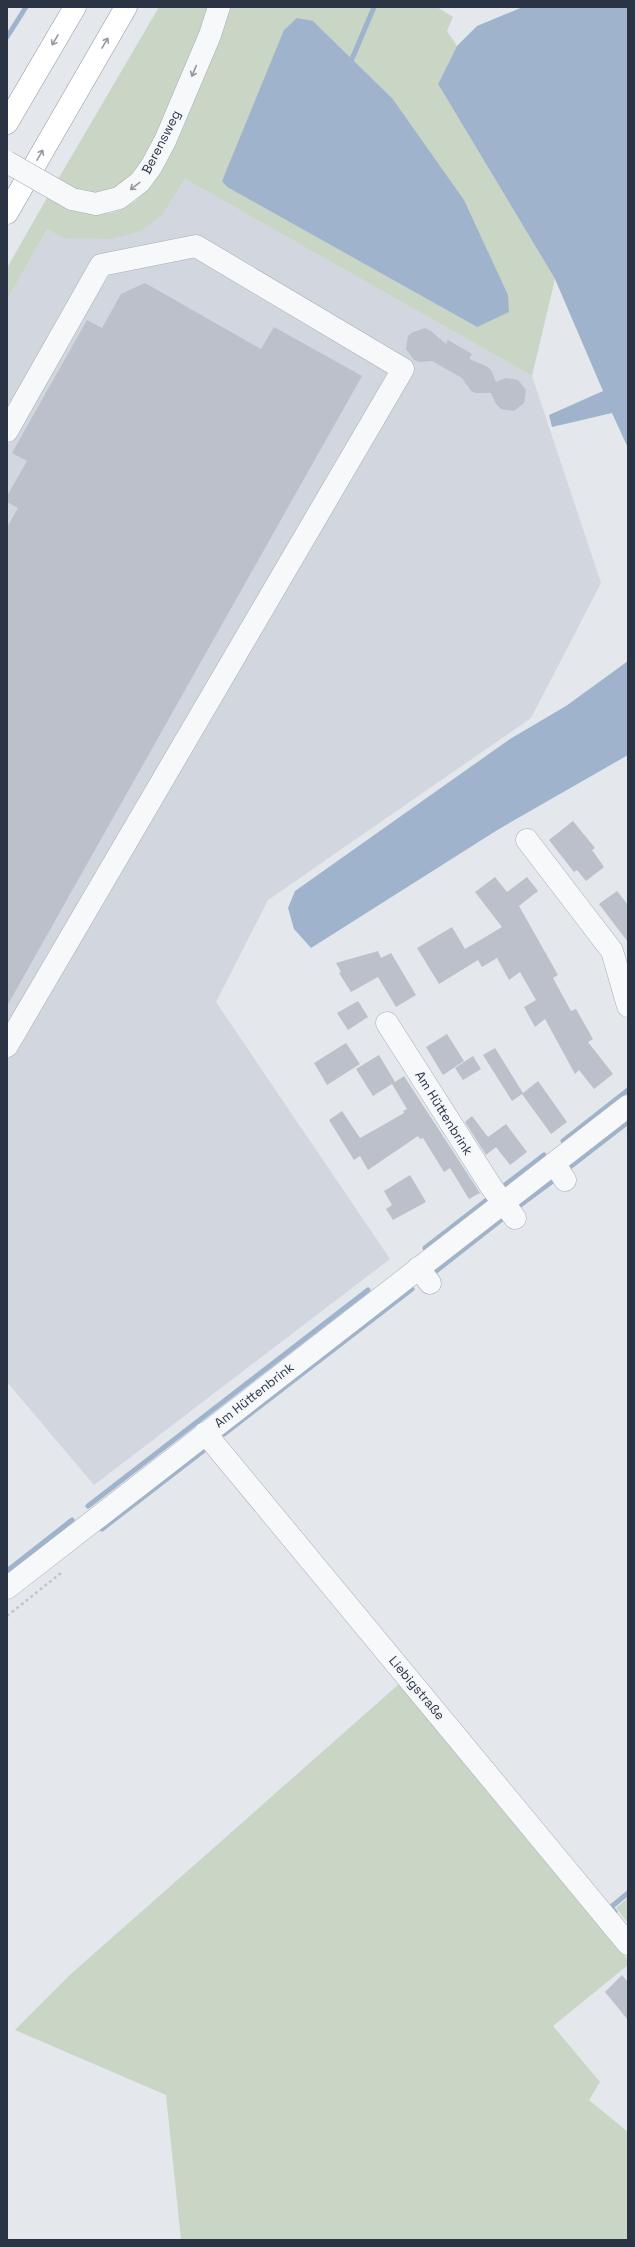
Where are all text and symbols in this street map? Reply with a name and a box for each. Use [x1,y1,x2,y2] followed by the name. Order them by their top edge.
[51,34,59,45] one-way arrow
[101,37,109,49] one-way arrow
[190,65,198,77] one-way arrow
[138,107,184,177] street label: Berensweg
[37,149,45,161] one-way arrow
[130,181,141,190] one-way arrow
[411,1068,477,1158] street label: Am Hüttenbrink
[211,1359,297,1431] street label: Am Hüttenbrink
[385,1652,449,1724] street label: Liebigstraße

